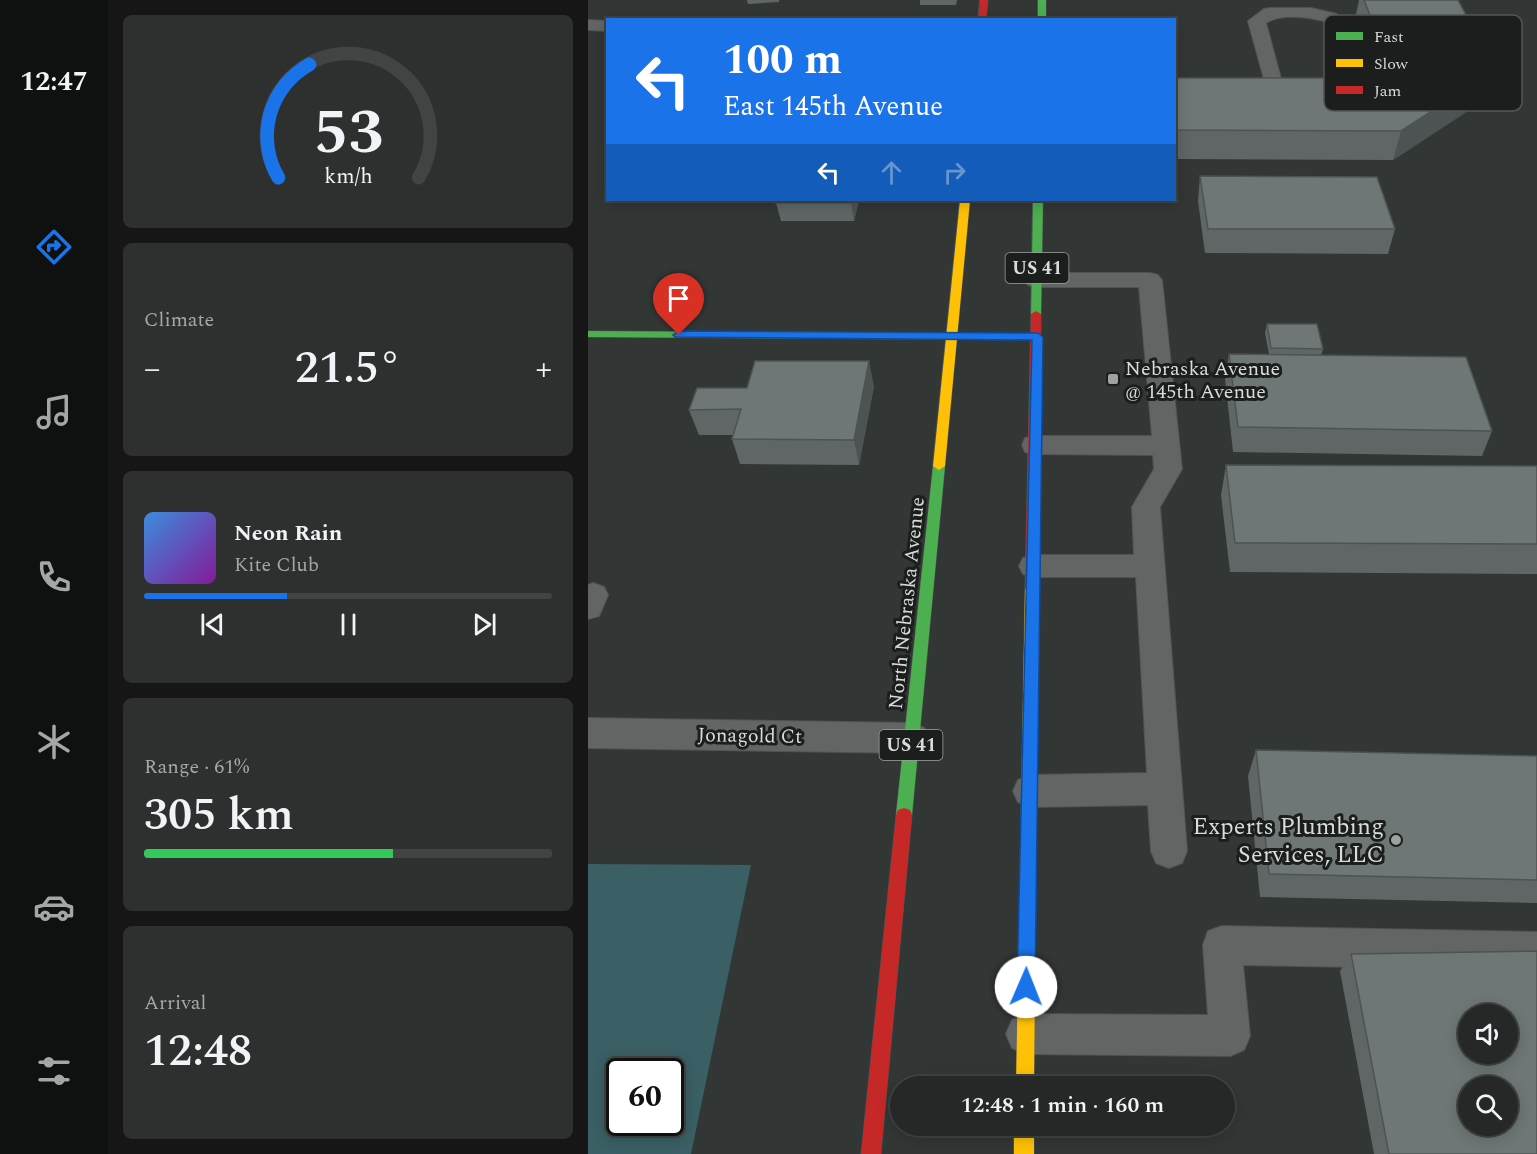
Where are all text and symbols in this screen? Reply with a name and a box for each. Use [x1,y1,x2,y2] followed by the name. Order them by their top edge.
[1324,15,1522,111] legend
[1374,25,1404,49] text: Fast
[723,29,842,92] text: 100 m
[624,42,702,120] icon: left
[1374,52,1409,76] text: Slow
[20,61,88,103] text: 12:47
[1374,79,1402,103] text: Jam
[723,86,943,128] text: East 145th Avenue
[313,87,383,182] text: 53
[812,156,845,189] icon: left
[875,156,908,189] icon: ahead
[938,156,971,189] icon: right
[324,161,372,194] text: km/h
[33,226,75,268] icon: directions
[1006,253,1068,283] road number: US 41
[653,273,704,335] pin
[662,282,695,315] icon: arrive
[144,305,214,335] text: Climate
[295,334,401,403] text: 21.5°
[144,344,161,394] text: −
[535,344,552,394] text: +
[1125,354,1280,407] place label: Nebraska Avenue @ 145th Avenue
[1106,372,1120,386] marker: Nebraska Avenue @ 145th Avenue
[33,391,75,433] icon: music
[881,495,933,711] street label: North Nebraska Avenue
[234,517,342,550] text: Neon Rain
[234,550,319,580] text: Kite Club
[33,556,75,598] icon: phone
[196,608,229,641] icon: previous
[332,608,365,641] icon: pause
[468,608,501,641] icon: next
[697,720,803,752] street label: Jonagold Ct
[33,721,75,763] icon: climate
[880,730,942,760] road number: US 41
[144,752,249,782] text: Range · 61%
[144,781,294,850] text: 305 km
[1193,809,1384,873] place label: Experts Plumbing Services, LLC
[1389,833,1403,847] marker: Experts Plumbing Services, LLC
[33,886,75,928] icon: car
[994,955,1058,1019] position arrow
[144,988,206,1018] text: Arrival
[1458,1004,1518,1136] map controls
[1458,1004,1518,1064] button: sound
[144,1017,252,1086] text: 12:48
[33,1050,75,1092] icon: filters
[606,1058,684,1136] speed limit sign: 60
[1458,1076,1518,1136] button: search
[961,1089,1164,1122] text: 12:48 · 1 min · 160 m

